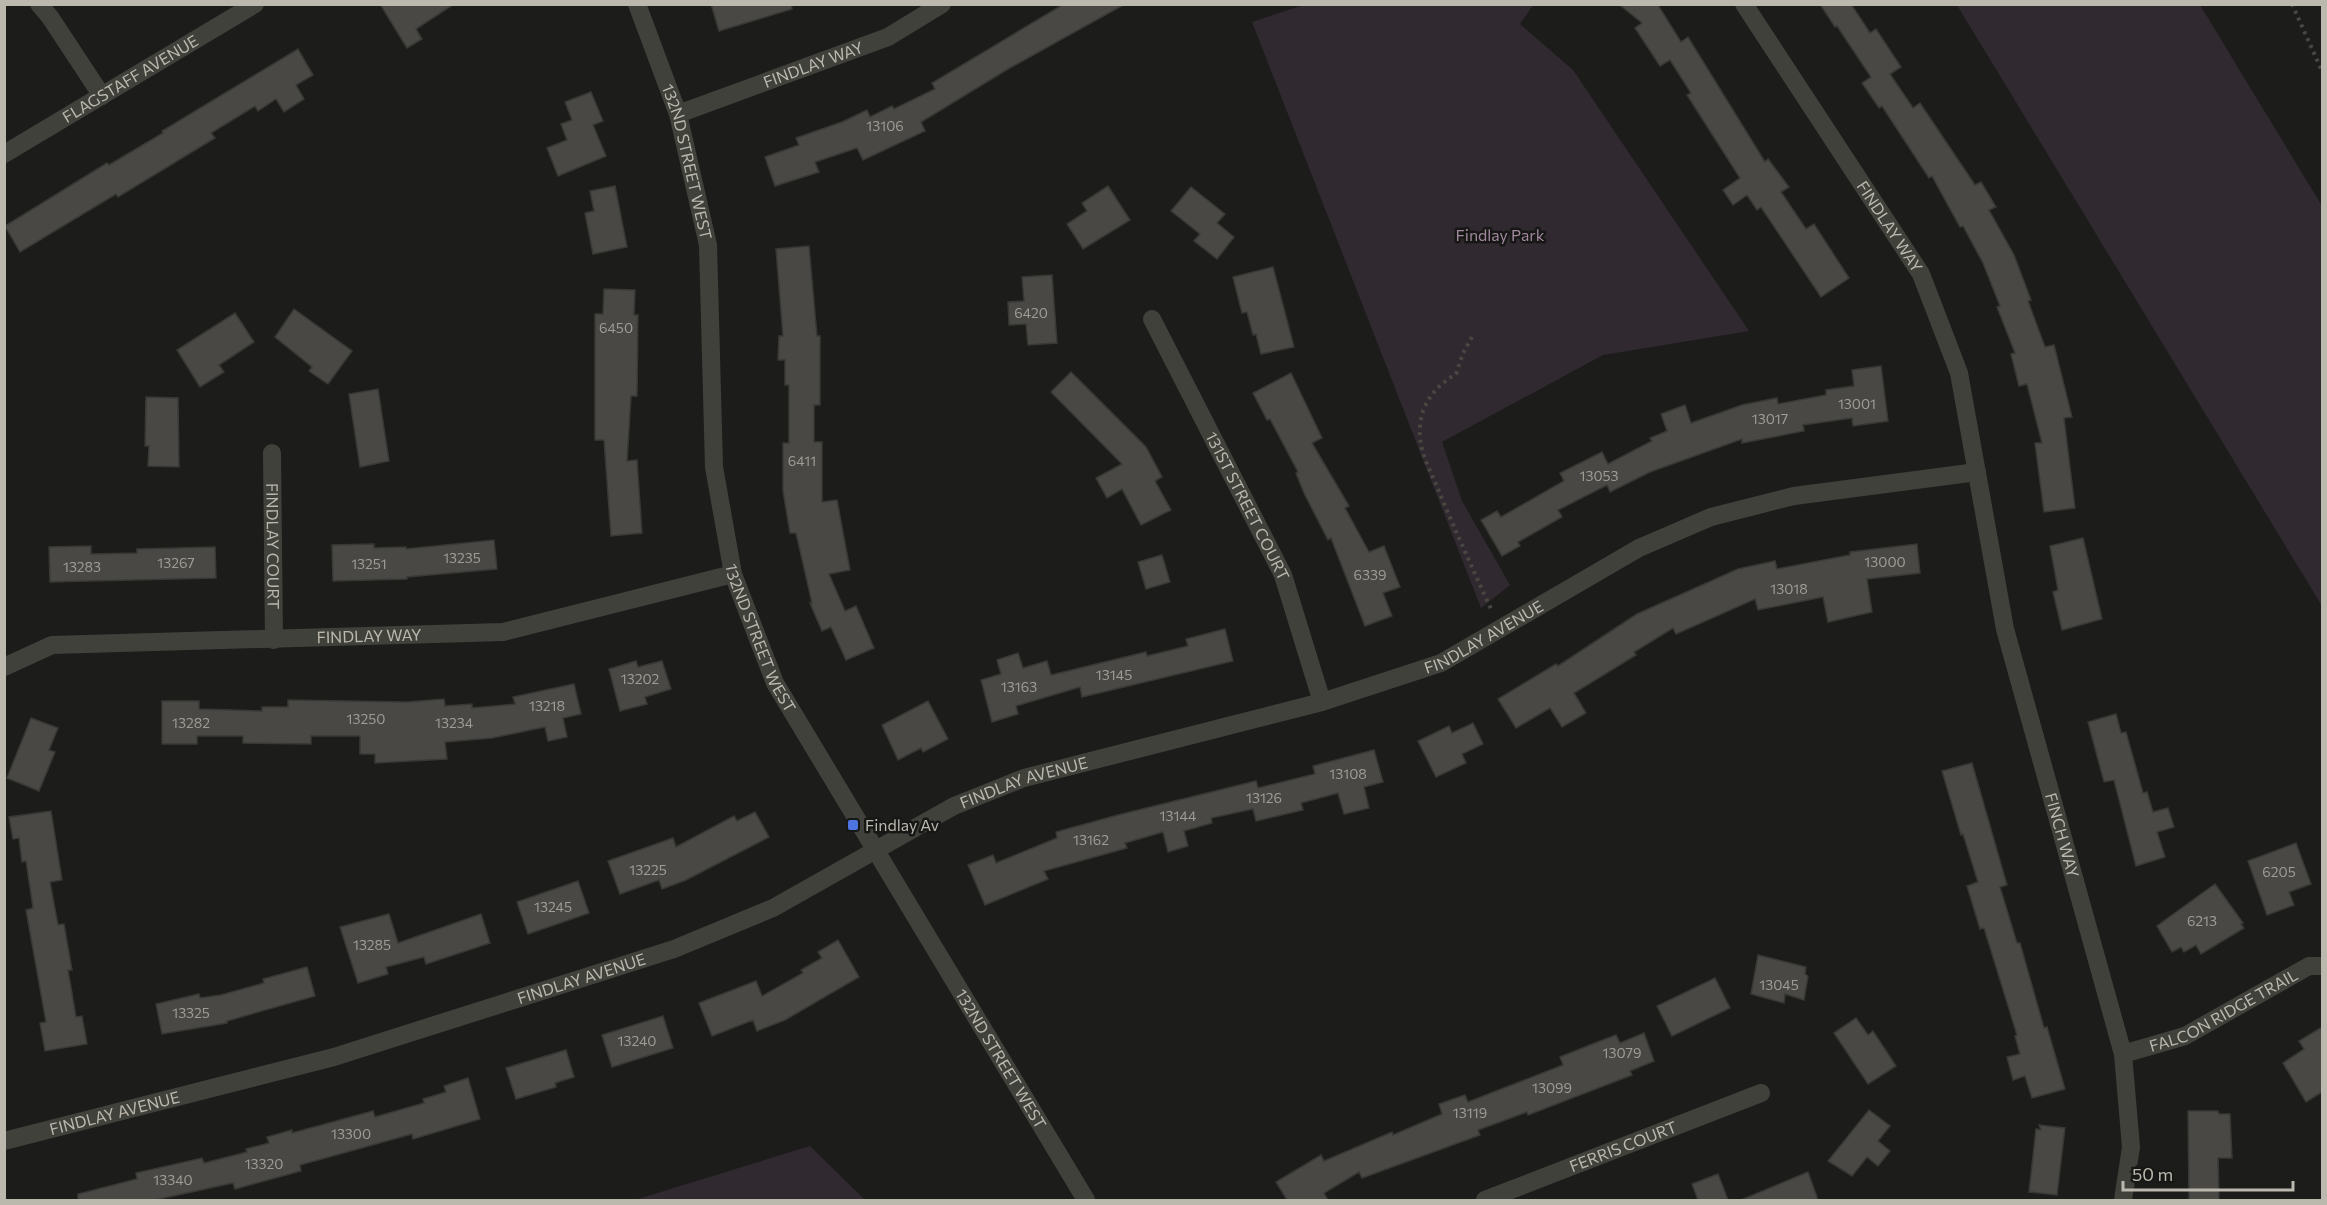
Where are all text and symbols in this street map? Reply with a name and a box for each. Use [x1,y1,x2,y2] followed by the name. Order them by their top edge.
[59,30,201,126] street label: FLAGSTAFF AVENUE
[760,37,866,91] street label: FINDLAY WAY
[659,81,716,241] street label: 132ND STREET WEST
[866,117,904,134] house number: 13106
[1853,177,1927,276] street label: FINDLAY WAY
[1456,225,1545,244] park label: Findlay Park
[1014,304,1048,321] house number: 6420
[599,319,633,336] house number: 6450
[1838,395,1876,412] house number: 13001
[1752,410,1788,427] house number: 13017
[1202,428,1294,583] street label: 131ST STREET COURT
[788,452,816,469] house number: 6411
[1579,467,1619,484] house number: 13053
[263,483,284,609] street label: FINDLAY COURT
[443,549,481,566] house number: 13235
[1864,553,1906,570] house number: 13000
[157,554,195,571] house number: 13267
[351,555,387,572] house number: 13251
[63,558,101,575] house number: 13283
[722,562,800,715] street label: 132ND STREET WEST
[1354,566,1386,583] house number: 6339
[1770,580,1808,597] house number: 13018
[1422,596,1546,677] street label: FINDLAY AVENUE
[316,624,422,646] street label: FINDLAY WAY
[1096,666,1132,683] house number: 13145
[621,670,659,687] house number: 13202
[1001,678,1037,695] house number: 13163
[529,697,565,714] house number: 13218
[347,710,385,727] house number: 13250
[172,714,210,731] house number: 13282
[435,714,474,731] house number: 13234
[957,752,1089,812] street label: FINDLAY AVENUE
[1329,765,1367,782] house number: 13108
[1246,789,1282,806] house number: 13126
[2042,791,2084,880] street label: FINCH WAY
[1160,807,1197,824] house number: 13144
[865,815,939,834] place label: Findlay Av
[846,818,860,832] marker: Findlay Av
[1073,831,1109,848] house number: 13162
[629,861,667,878] house number: 13225
[2262,863,2296,880] house number: 6205
[534,898,572,915] house number: 13245
[2187,912,2217,929] house number: 6213
[353,936,391,953] house number: 13285
[515,949,648,1007] street label: FINDLAY AVENUE
[2147,964,2301,1055] street label: FALCON RIDGE TRAIL
[1759,976,1799,993] house number: 13045
[952,985,1051,1132] street label: 132ND STREET WEST
[172,1004,210,1021] house number: 13325
[618,1032,657,1049] house number: 13240
[1603,1044,1641,1061] house number: 13079
[1532,1079,1572,1096] house number: 13099
[47,1087,181,1138] street label: FINDLAY AVENUE
[1453,1104,1487,1121] house number: 13119
[1566,1117,1679,1175] street label: FERRIS COURT
[331,1125,371,1142] house number: 13300
[2123,1154,2292,1192] scale bar
[245,1155,283,1172] house number: 13320
[2132,1163,2173,1185] text: 50 m
[153,1171,193,1188] house number: 13340

